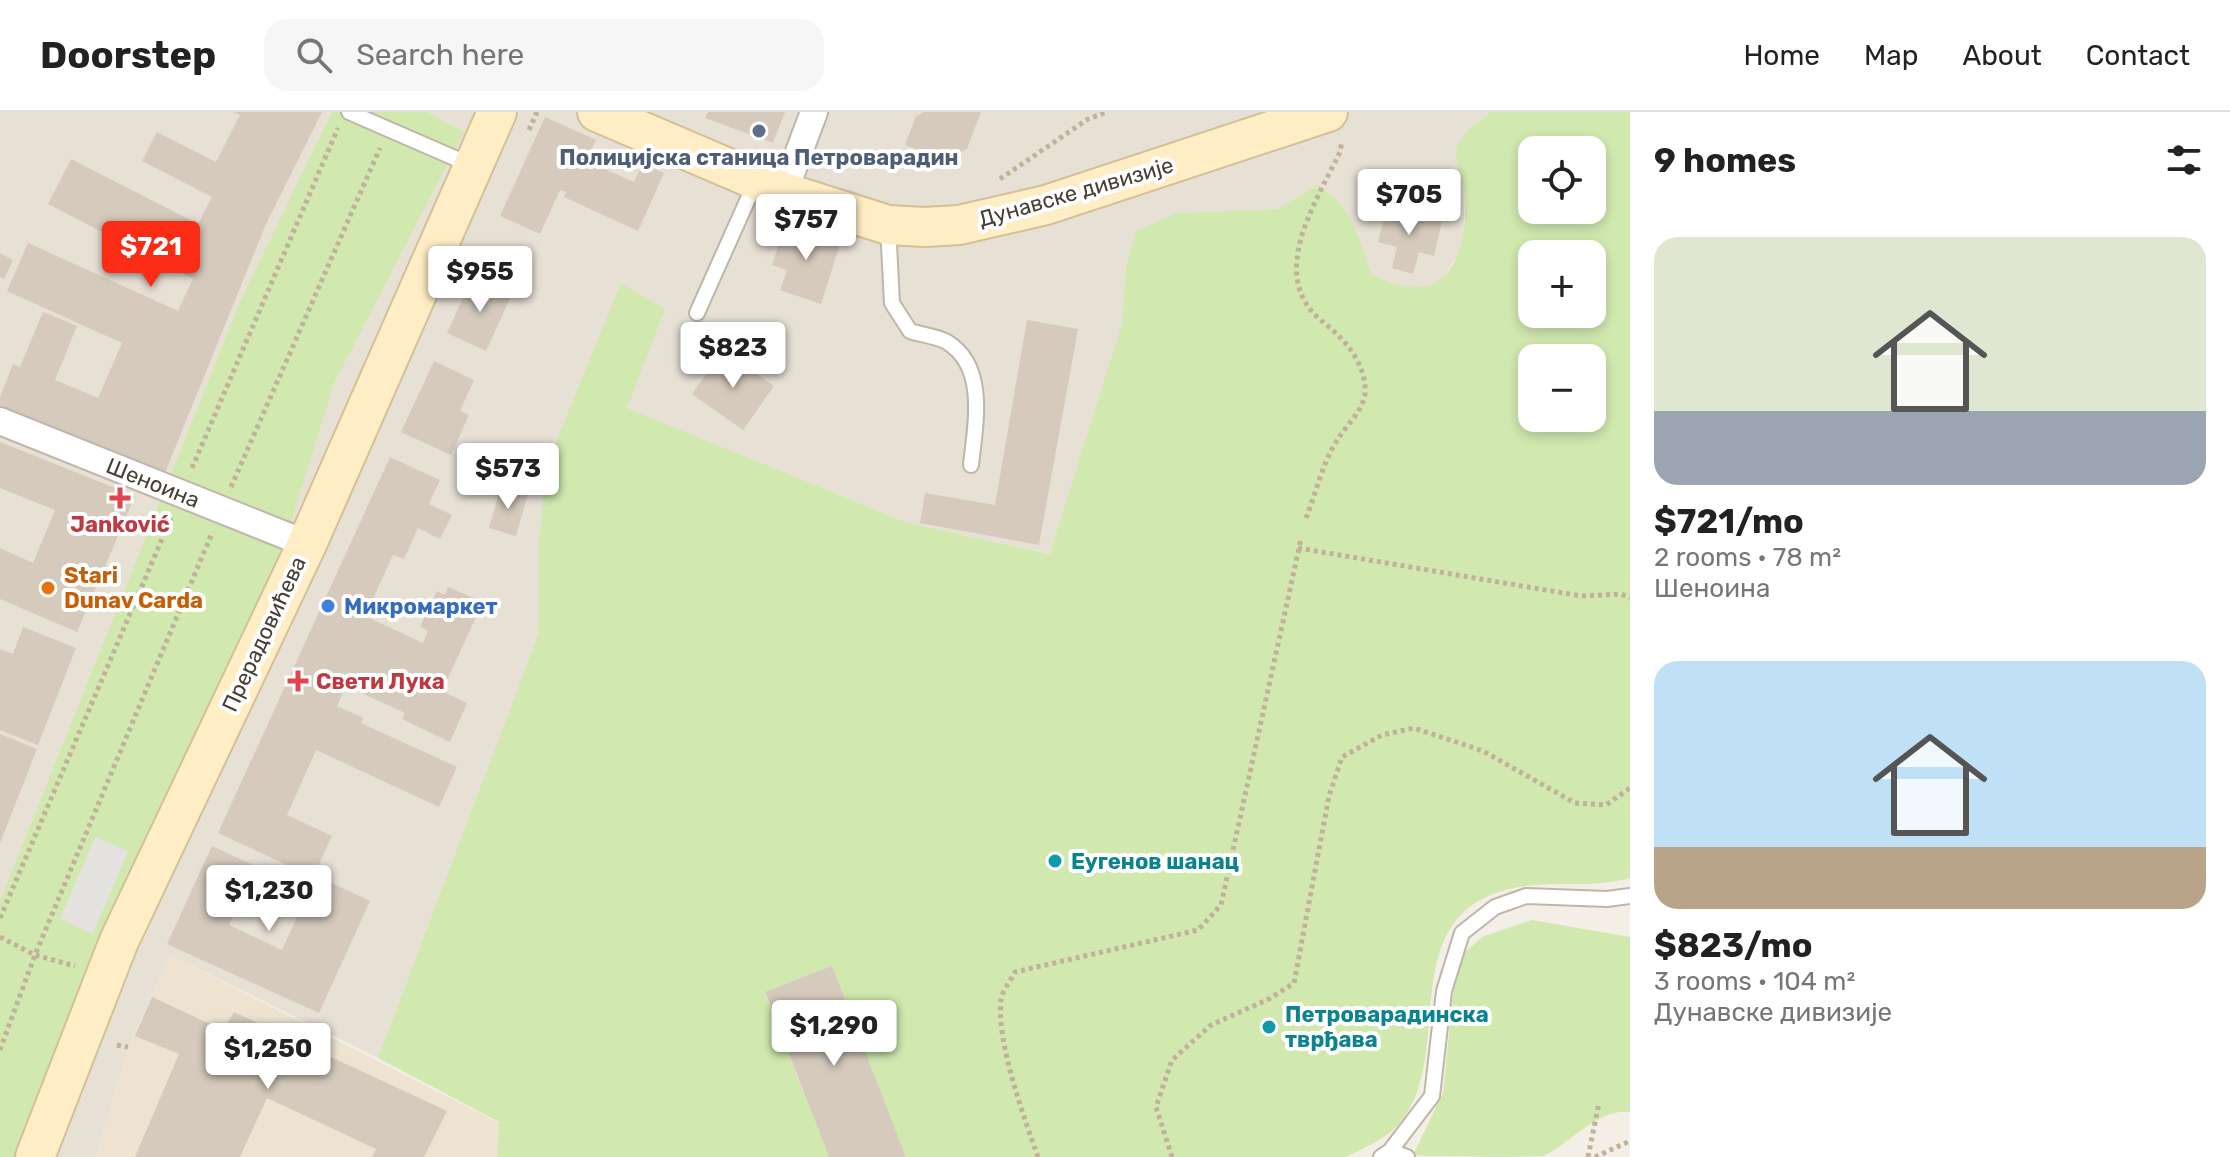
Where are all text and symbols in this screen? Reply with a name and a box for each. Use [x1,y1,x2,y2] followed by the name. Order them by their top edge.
[264,19,824,91] search box
[40,32,216,78] text: Doorstep
[292,33,336,77] icon: search
[356,37,524,73] text: Search here
[1743,39,1820,72] text: Home
[1864,39,1918,72] text: Map
[1962,39,2042,72] text: About
[2086,39,2190,72] text: Contact
[750,122,768,140] marker: Полицијска станица Петроварадин
[1518,136,1606,432] map controls
[1518,136,1606,224] button: locate
[2162,138,2206,182] icon: filters
[1654,140,1796,181] text: 9 homes
[559,144,959,171] place label: Полицијска станица Петроварадин
[975,151,1177,233] street label: Дунавске дивизије
[1362,169,1456,237] pin: $705
[1376,179,1442,210] text: $705
[759,194,853,262] pin: $757
[774,204,838,235] text: $757
[104,221,198,289] pin: $721
[120,231,182,262] text: $721
[1518,240,1606,328] button: +
[433,246,527,314] pin: $955
[446,256,514,287] text: $955
[1858,289,2002,433] icon: home
[686,322,780,390] pin: $823
[698,332,768,363] text: $823
[1518,344,1606,432] button: −
[461,443,555,511] pin: $573
[102,452,204,514] street label: Шеноина
[475,453,541,484] text: $573
[111,489,129,507] marker: Janković
[1654,501,1804,542] text: $721/mo
[70,511,170,538] place label: Janković
[1654,542,1841,573] text: 2 rooms · 78 m²
[216,552,312,716] street label: Прерадовићева
[64,562,203,614] place label: Stari Dunav Carda
[1654,573,1770,604] text: Шеноина
[39,579,57,597] marker: Stari Dunav Carda
[344,593,498,620] place label: Микромаркет
[319,597,337,615] marker: Микромаркет
[316,668,445,695] place label: Свети Лука
[287,670,309,692] marker: Свети Лука
[1858,713,2002,857] icon: home
[1071,848,1239,875] place label: Еугенов шанац
[1046,852,1064,870] marker: Еугенов шанац
[204,865,334,933] pin: $1,230
[224,875,314,906] text: $1,230
[1654,925,1812,966] text: $823/mo
[1654,966,1855,997] text: 3 rooms · 104 m²
[1654,997,1892,1028] text: Дунавске дивизије
[769,1000,899,1068] pin: $1,290
[1285,1001,1489,1053] place label: Петроварадинска тврђава
[790,1010,878,1041] text: $1,290
[1260,1018,1278,1036] marker: Петроварадинска тврђава
[203,1023,333,1091] pin: $1,250
[224,1033,312,1064] text: $1,250

